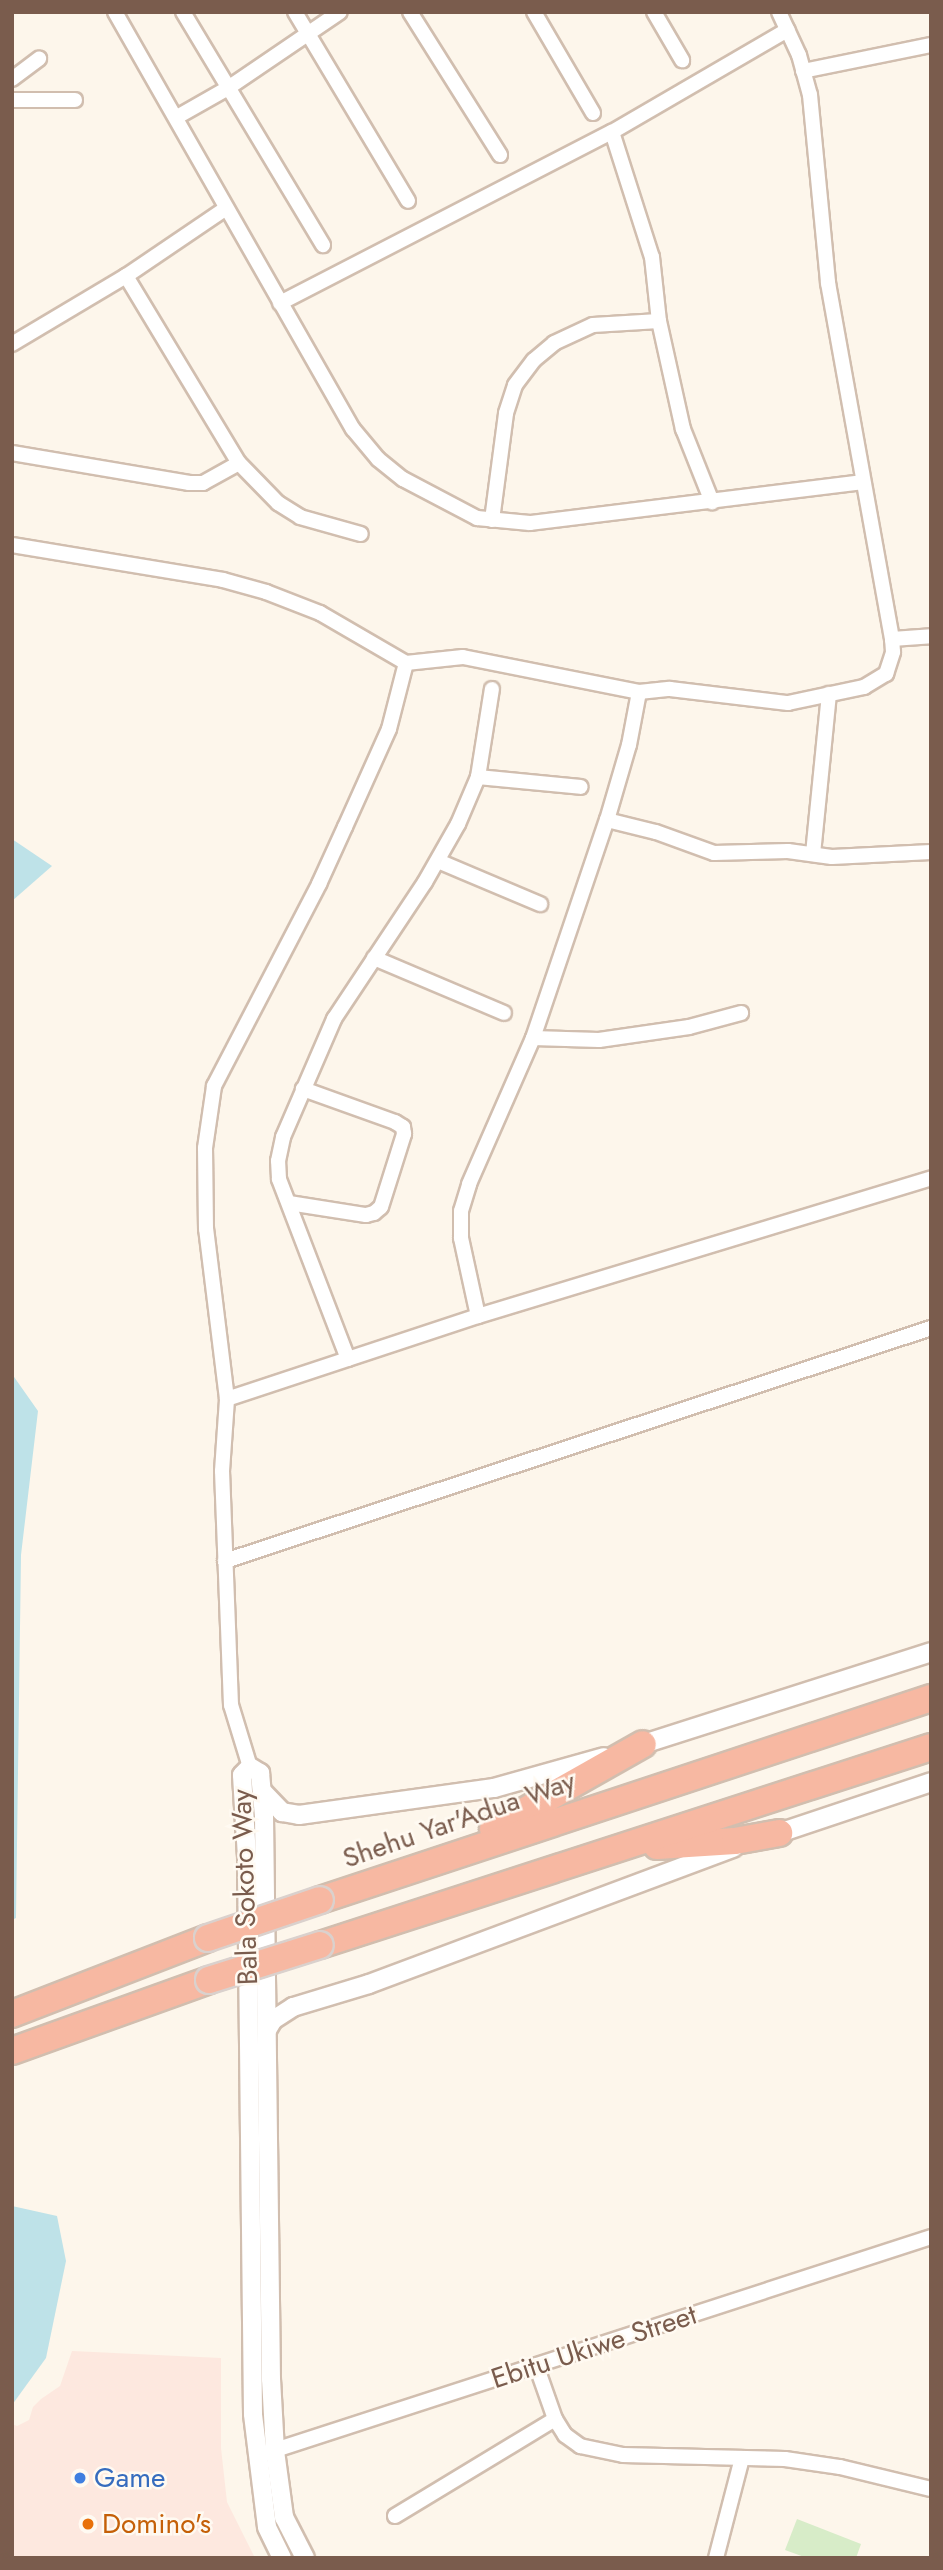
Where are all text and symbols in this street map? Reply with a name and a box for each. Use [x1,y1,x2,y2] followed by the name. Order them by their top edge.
[338,1764,580,1876] street label: Shehu Yar'Adua Way
[225,1788,265,1986] street label: Bala Sokoto Way
[487,2298,701,2396] street label: Ebitu Ukiwe Street
[94,2461,165,2495] place label: Game
[72,2470,88,2486] marker: Game
[102,2507,211,2541] place label: Domino's
[80,2516,96,2532] marker: Domino's

